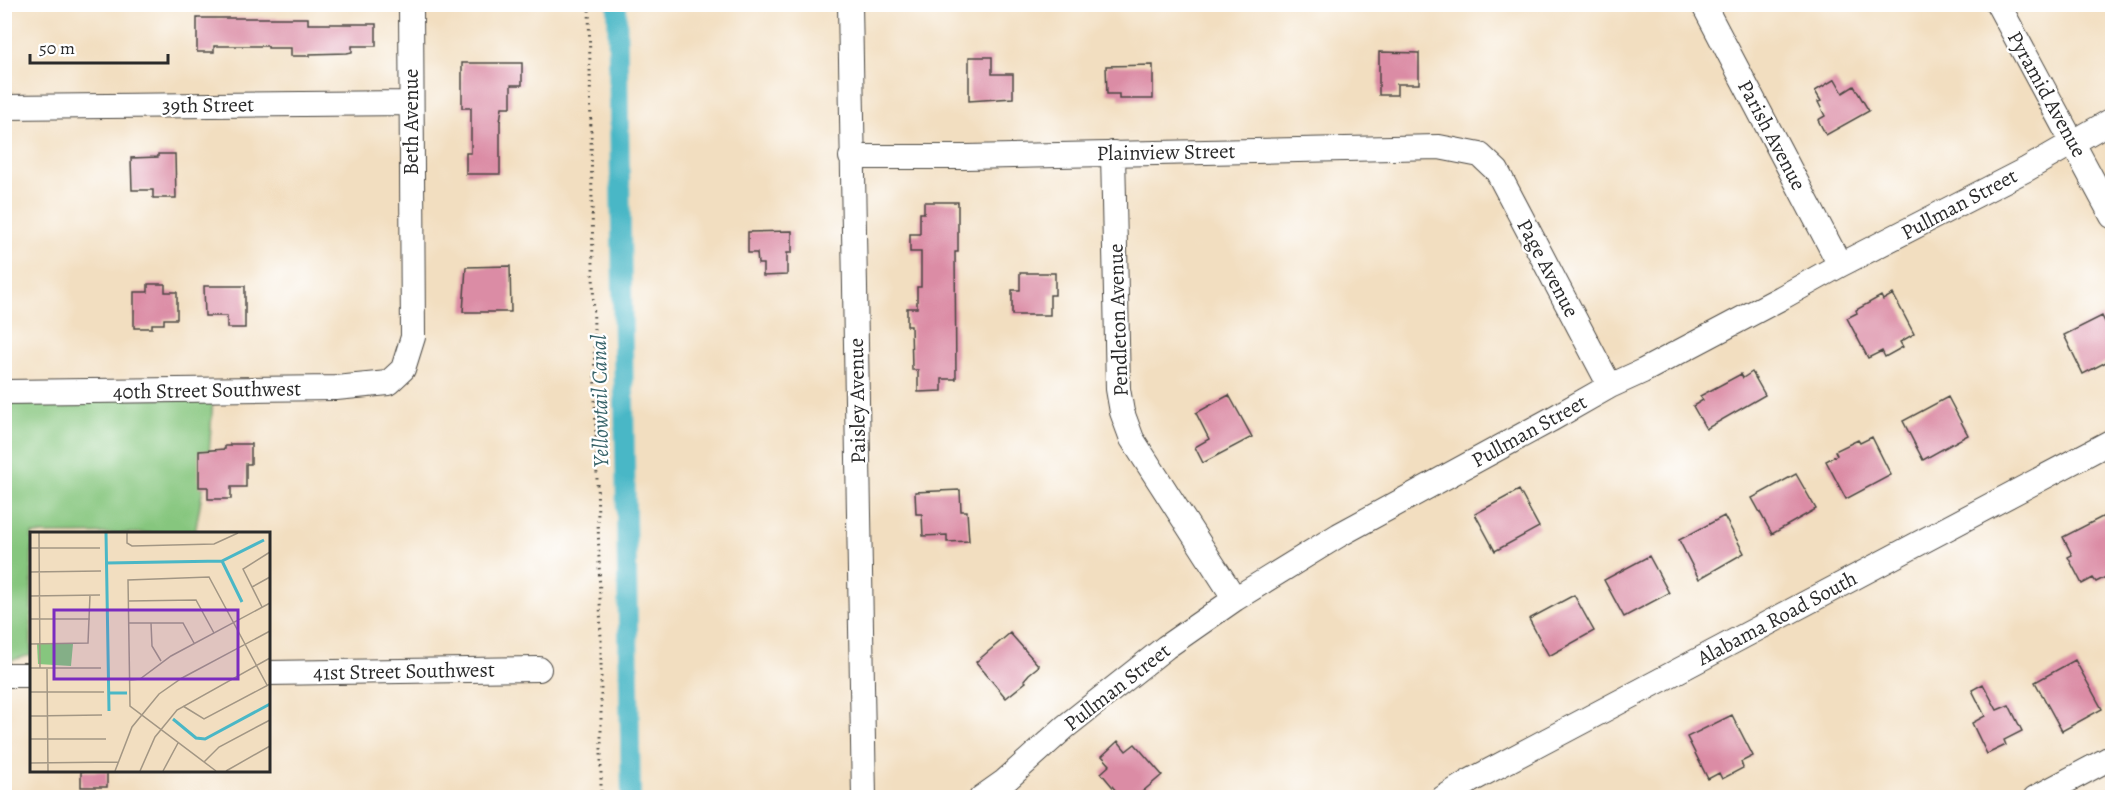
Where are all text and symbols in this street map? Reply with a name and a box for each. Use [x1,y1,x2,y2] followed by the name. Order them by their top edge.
[2001,26,2093,162] street label: Pyramid Avenue
[30,27,168,65] scale bar
[39,36,75,60] text: 50 m
[397,69,425,175] street label: Beth Avenue
[1731,75,1813,195] street label: Parish Avenue
[162,90,254,120] street label: 39th Street
[1096,137,1236,167] street label: Plainview Street
[1896,162,2022,246] street label: Pullman Street
[1510,214,1586,322] street label: Page Avenue
[1101,243,1135,397] street label: Pendleton Avenue
[584,334,616,468] water label: Yellowtail Canal
[842,338,872,464] street label: Paisley Avenue
[113,374,301,406] street label: 40th Street Southwest
[1466,388,1592,474] street label: Pullman Street
[30,532,270,772] inset map
[1691,564,1862,672] street label: Alabama Road South
[1058,637,1176,737] street label: Pullman Street
[313,655,495,687] street label: 41st Street Southwest

